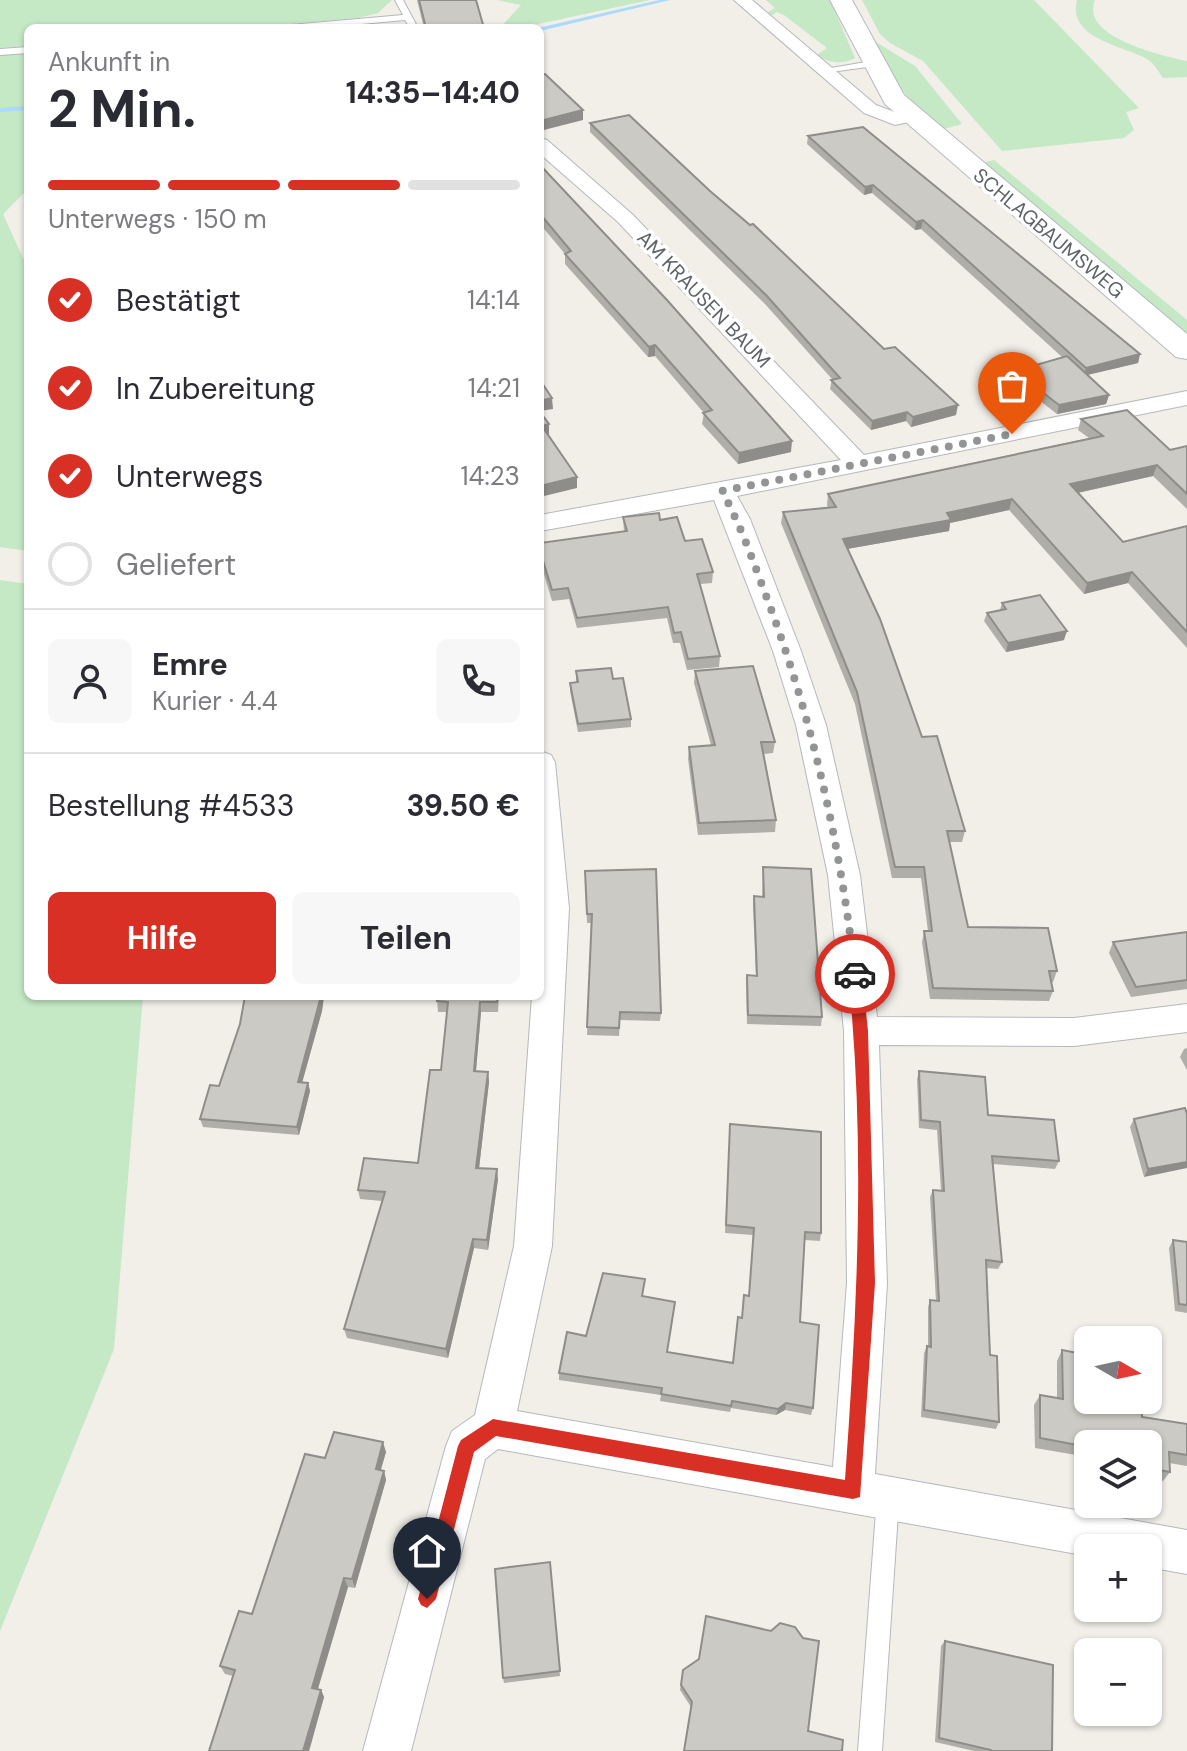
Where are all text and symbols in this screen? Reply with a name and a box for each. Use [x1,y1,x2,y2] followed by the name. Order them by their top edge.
[48,45,170,79] text: Ankunft in
[346,73,520,112] text: 14:35–14:40
[48,75,196,143] text: 2 Min.
[968,162,1130,304] street label: SCHLAGBAUMSWEG
[48,202,267,236] text: Unterwegs · 150 m
[632,225,776,373] street label: AM KRAUSEN BAUM
[48,278,92,322] icon: check
[116,281,241,320] text: Bestätigt
[467,283,520,317] text: 14:14
[978,352,1046,434] pin
[990,364,1034,408] icon: bag
[48,366,92,410] icon: check
[116,369,315,408] text: In Zubereitung
[468,371,520,405] text: 14:21
[48,454,92,498] icon: check
[116,457,263,496] text: Unterwegs
[461,459,520,493] text: 14:23
[116,545,236,584] text: Geliefert
[48,639,132,723] button: person
[436,639,520,723] button: phone
[152,645,228,684] text: Emre
[152,684,278,718] text: Kurier · 4.4
[48,786,295,825] text: Bestellung #4533
[406,786,520,825] text: 39.50 €
[48,892,276,984] button: Hilfe
[292,892,520,984] button: Teilen
[815,934,895,1014] courier
[833,952,877,996] icon: car
[1074,1326,1162,1414] north arrow
[1074,1326,1162,1726] map controls
[1074,1430,1162,1518] button: layers
[393,1517,461,1599] pin
[405,1529,449,1573] icon: home
[1074,1534,1162,1622] button: +
[1074,1638,1162,1726] button: −

